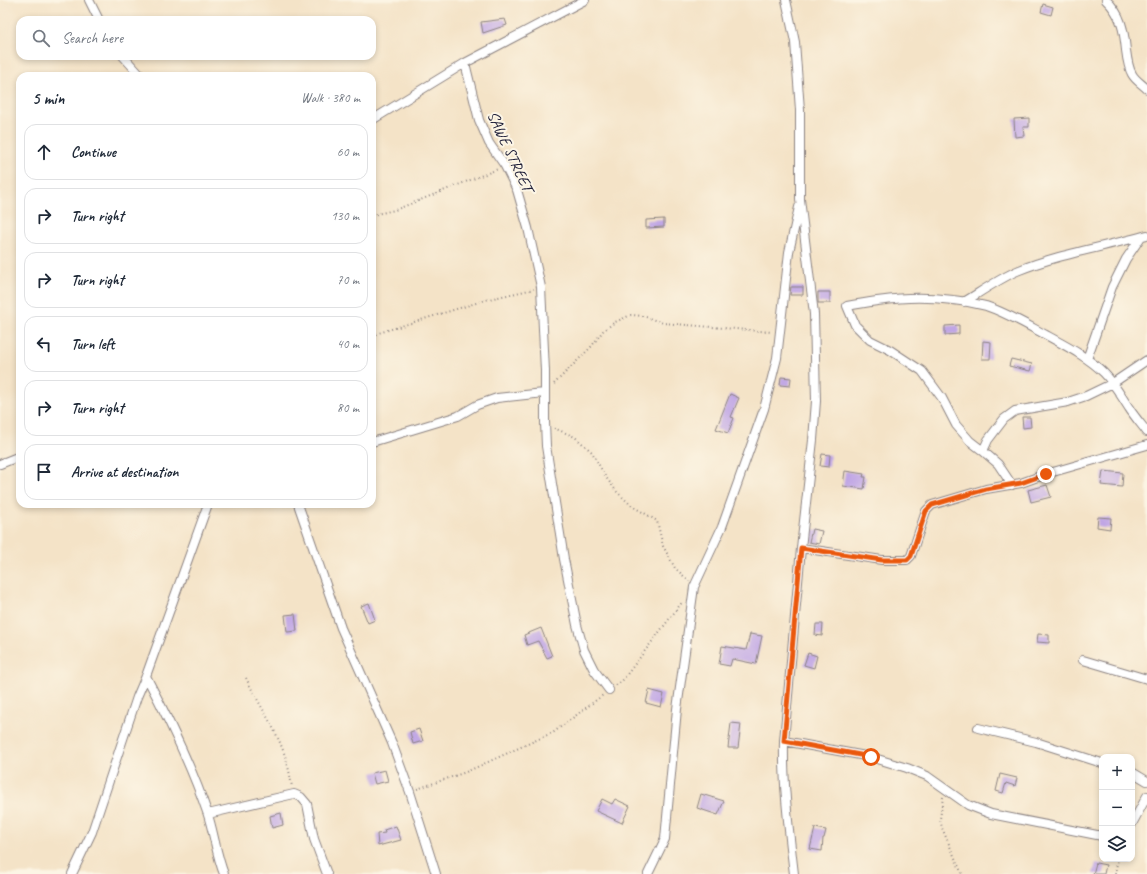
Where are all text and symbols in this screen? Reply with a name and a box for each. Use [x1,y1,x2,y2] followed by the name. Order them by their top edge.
[16,16,376,60] search box
[30,27,52,49] icon: search
[62,29,123,48] text: Search here
[32,88,64,109] text: 5 min
[301,90,360,106] text: Walk · 380 m
[483,108,539,199] street label: SAWE STREET
[33,141,55,163] icon: ahead
[71,143,116,162] text: Continue
[337,144,359,160] text: 60 m
[33,205,55,227] icon: right
[71,207,124,226] text: Turn right
[331,208,359,224] text: 130 m
[33,269,55,291] icon: right
[71,271,124,290] text: Turn right
[337,272,359,288] text: 70 m
[33,333,55,355] icon: left
[71,335,114,354] text: Turn left
[337,336,359,352] text: 40 m
[33,397,55,419] icon: right
[71,399,124,418] text: Turn right
[337,400,359,416] text: 80 m
[33,461,55,483] icon: arrive
[71,463,178,482] text: Arrive at destination
[1037,465,1055,483] route end
[862,748,880,766] route start
[1099,754,1135,862] map controls
[1099,754,1135,790] button: +
[1099,790,1135,826] button: −
[1099,826,1135,862] button: layers

